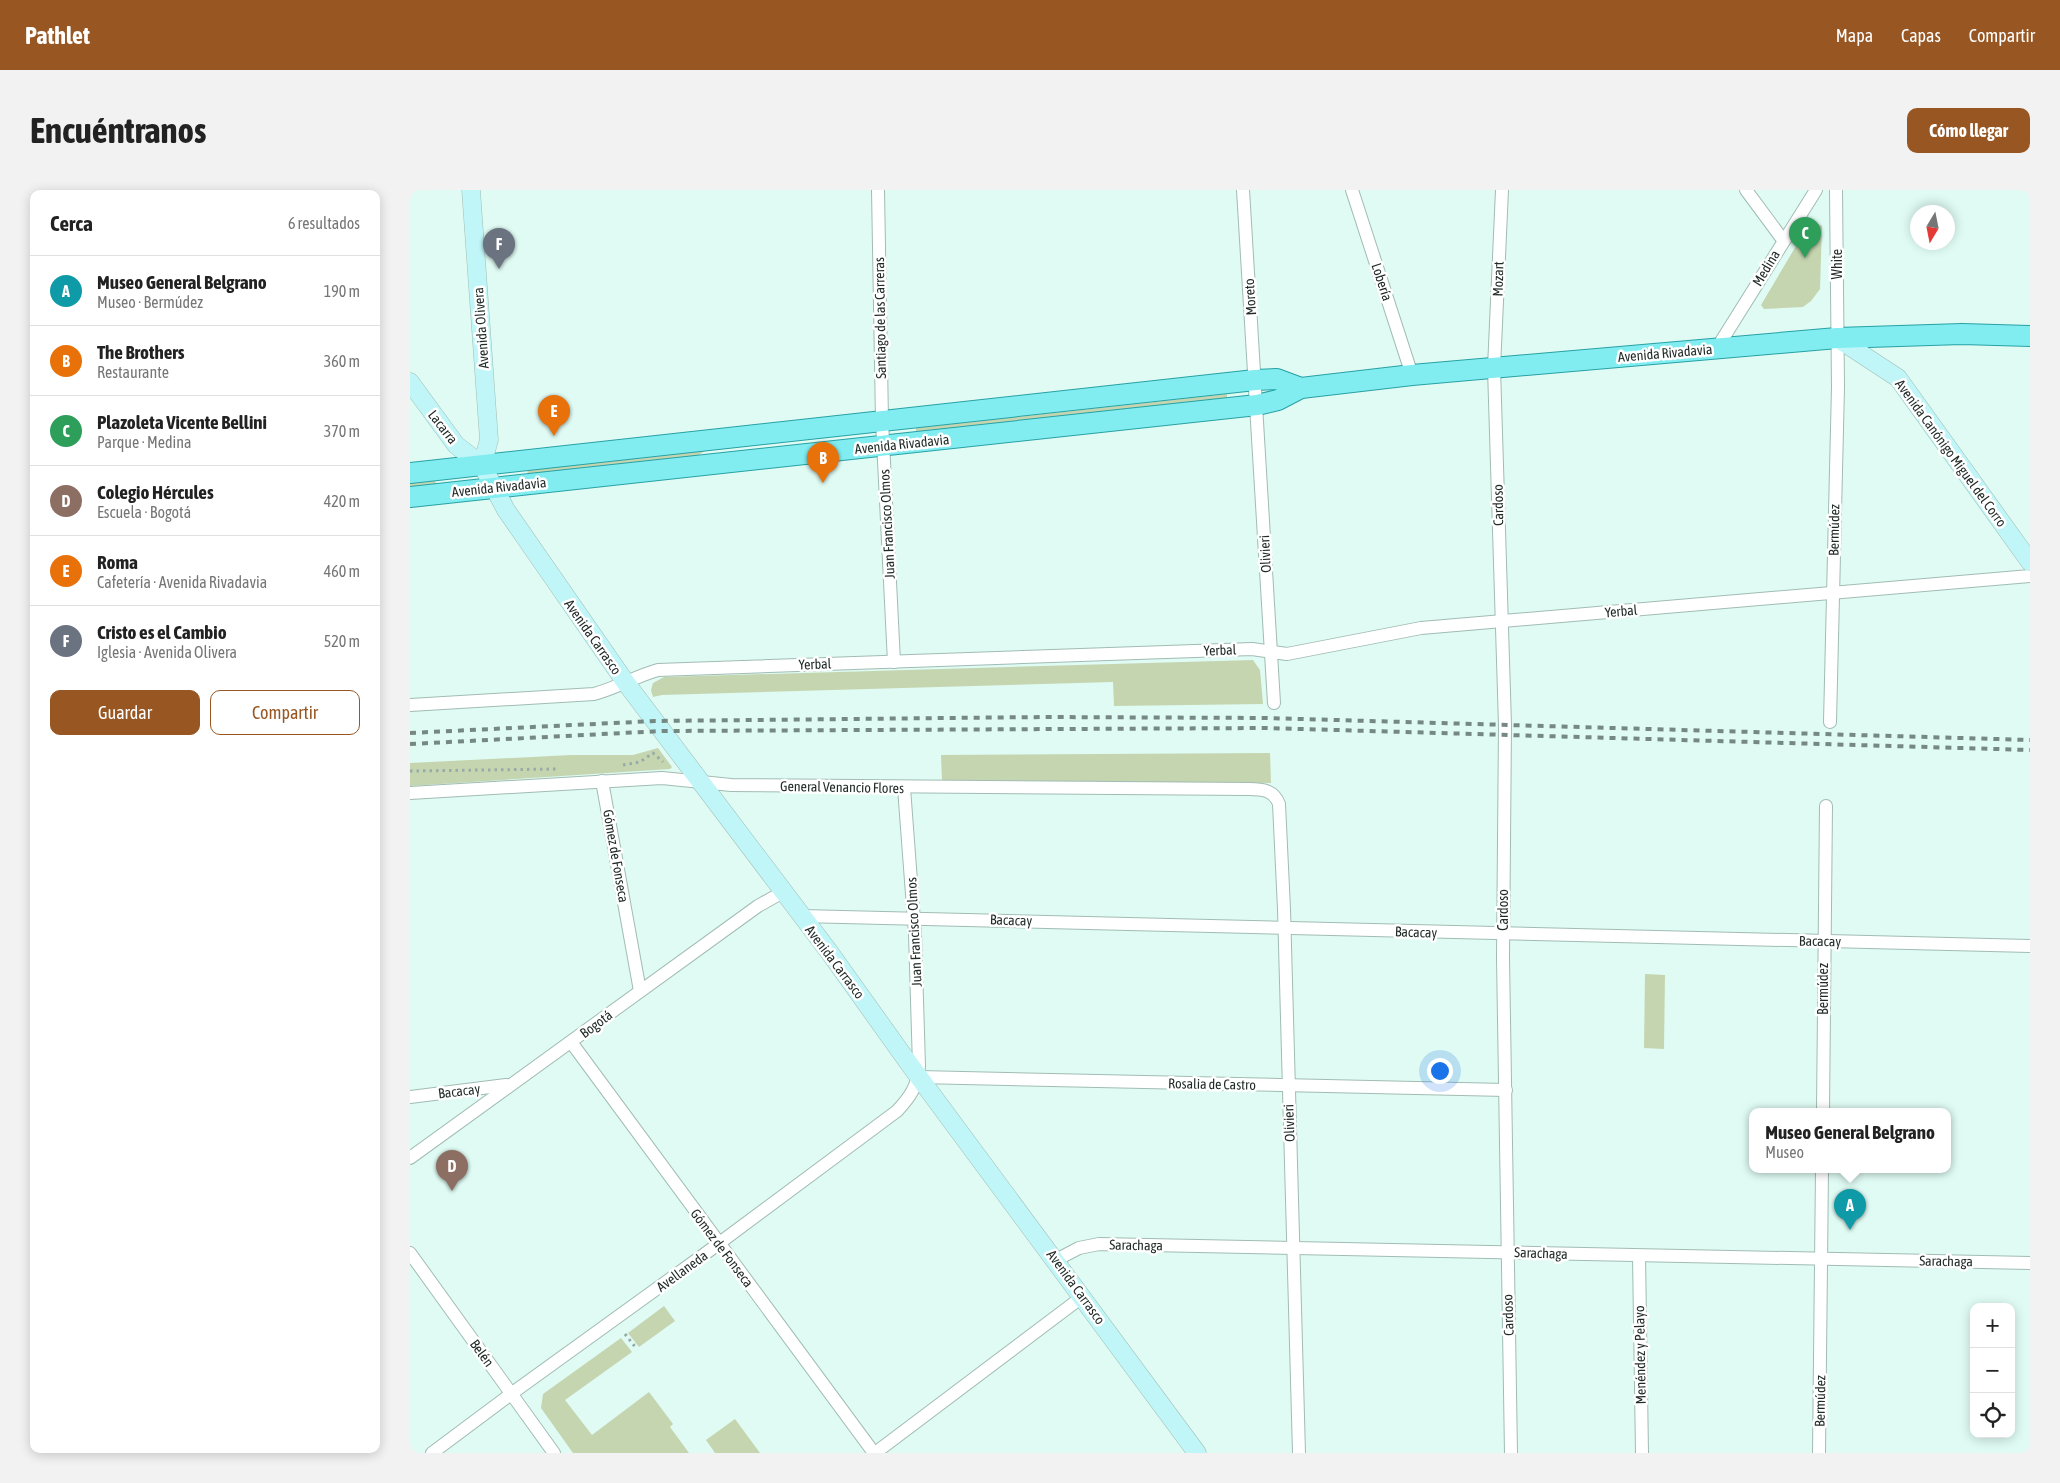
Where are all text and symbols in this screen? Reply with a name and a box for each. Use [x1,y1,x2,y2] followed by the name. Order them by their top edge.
[25,22,90,49] text: Pathlet
[1836,25,1873,46] text: Mapa
[1901,25,1941,46] text: Capas
[1969,25,2035,46] text: Compartir
[1907,108,2030,153] button: Cómo llegar
[30,110,206,150] text: Encuéntranos
[1910,205,1955,250] north arrow
[50,211,93,235] text: Cerca
[288,214,360,232] text: 6 resultados
[1789,217,1821,258] pin: C
[483,228,515,269] pin: F
[1749,247,1783,289] street label: Medina
[1829,249,1845,279] street label: White
[871,257,889,379] street label: Santiago de las Carreras
[1368,261,1396,303] street label: Lobería
[1489,261,1507,297] street label: Mozart
[97,271,267,293] text: Museo General Belgrano
[1241,278,1259,316] street label: Moreto
[62,282,70,300] text: A
[324,282,360,300] text: 190 m
[470,287,492,369] street label: Avenida Olivera
[97,293,203,311] text: Museo · Bermúdez
[97,341,185,363] text: The Brothers
[1617,341,1713,365] street label: Avenida Rivadavia
[62,352,70,370] text: B
[324,352,360,370] text: 360 m
[97,363,169,381] text: Restaurante
[1892,376,2010,530] street label: Avenida Canónigo Miguel del Corro
[538,395,570,436] pin: E
[425,407,461,447] street label: Lacarra
[97,411,267,433] text: Plazoleta Vicente Bellini
[62,422,70,440] text: C
[324,422,360,440] text: 370 m
[854,431,950,457] street label: Avenida Rivadavia
[97,433,191,451] text: Parque · Medina
[807,442,839,483] pin: B
[876,469,898,579] street label: Juan Francisco Olmos
[451,474,547,500] street label: Avenida Rivadavia
[97,481,214,503] text: Colegio Hércules
[1490,484,1506,526] street label: Cardoso
[62,492,70,510] text: D
[324,492,360,510] text: 420 m
[97,503,191,521] text: Escuela · Bogotá
[1826,504,1842,556] street label: Bermúdez
[1256,535,1274,573] street label: Olivieri
[97,551,138,573] text: Roma
[63,562,69,580] text: E
[324,562,360,580] text: 460 m
[97,573,267,591] text: Cafetería · Avenida Rivadavia
[561,596,625,678] street label: Avenida Carrasco
[1604,602,1638,620] street label: Yerbal
[97,621,227,643] text: Cristo es el Cambio
[63,632,69,650] text: F
[324,632,360,650] text: 520 m
[1203,641,1237,659] street label: Yerbal
[97,643,237,661] text: Iglesia · Avenida Olivera
[798,655,832,673] street label: Yerbal
[50,690,200,735] button: Guardar
[210,690,360,735] button: Compartir
[780,778,904,796] street label: General Venancio Flores
[600,808,632,904] street label: Gómez de Fonseca
[903,877,925,987] street label: Juan Francisco Olmos
[1495,889,1511,931] street label: Cardoso
[990,911,1033,929] street label: Bacacay
[802,922,868,1002] street label: Avenida Carrasco
[1395,923,1438,941] street label: Bacacay
[1799,933,1842,949] street label: Bacacay
[1815,963,1831,1015] street label: Bermúdez
[577,1007,615,1041] street label: Bogotá
[1427,1058,1453,1084] your location
[1168,1075,1256,1093] street label: Rosalia de Castro
[437,1080,481,1102] street label: Bacacay
[1280,1104,1298,1142] street label: Olivieri
[1749,1108,1951,1173] popup
[1765,1121,1935,1143] text: Museo General Belgrano
[1765,1143,1804,1161] text: Museo
[436,1150,468,1191] pin: D
[1834,1189,1866,1230] pin: A
[687,1206,757,1290] street label: Gómez de Fonseca
[1109,1237,1163,1253] street label: Sarachaga
[1514,1244,1568,1262] street label: Sarachaga
[653,1247,711,1295] street label: Avellaneda
[1044,1247,1108,1327] street label: Avenida Carrasco
[1919,1253,1973,1269] street label: Sarachaga
[1499,1294,1517,1336] street label: Cardoso
[1970,1303,2015,1438] map controls
[1970,1303,2015,1348] button: +
[1631,1305,1649,1405] street label: Menéndez y Pelayo
[467,1336,497,1370] street label: Belén
[1970,1348,2015,1393] button: −
[1812,1375,1828,1427] street label: Bermúdez
[1970,1393,2015,1438] button: locate

